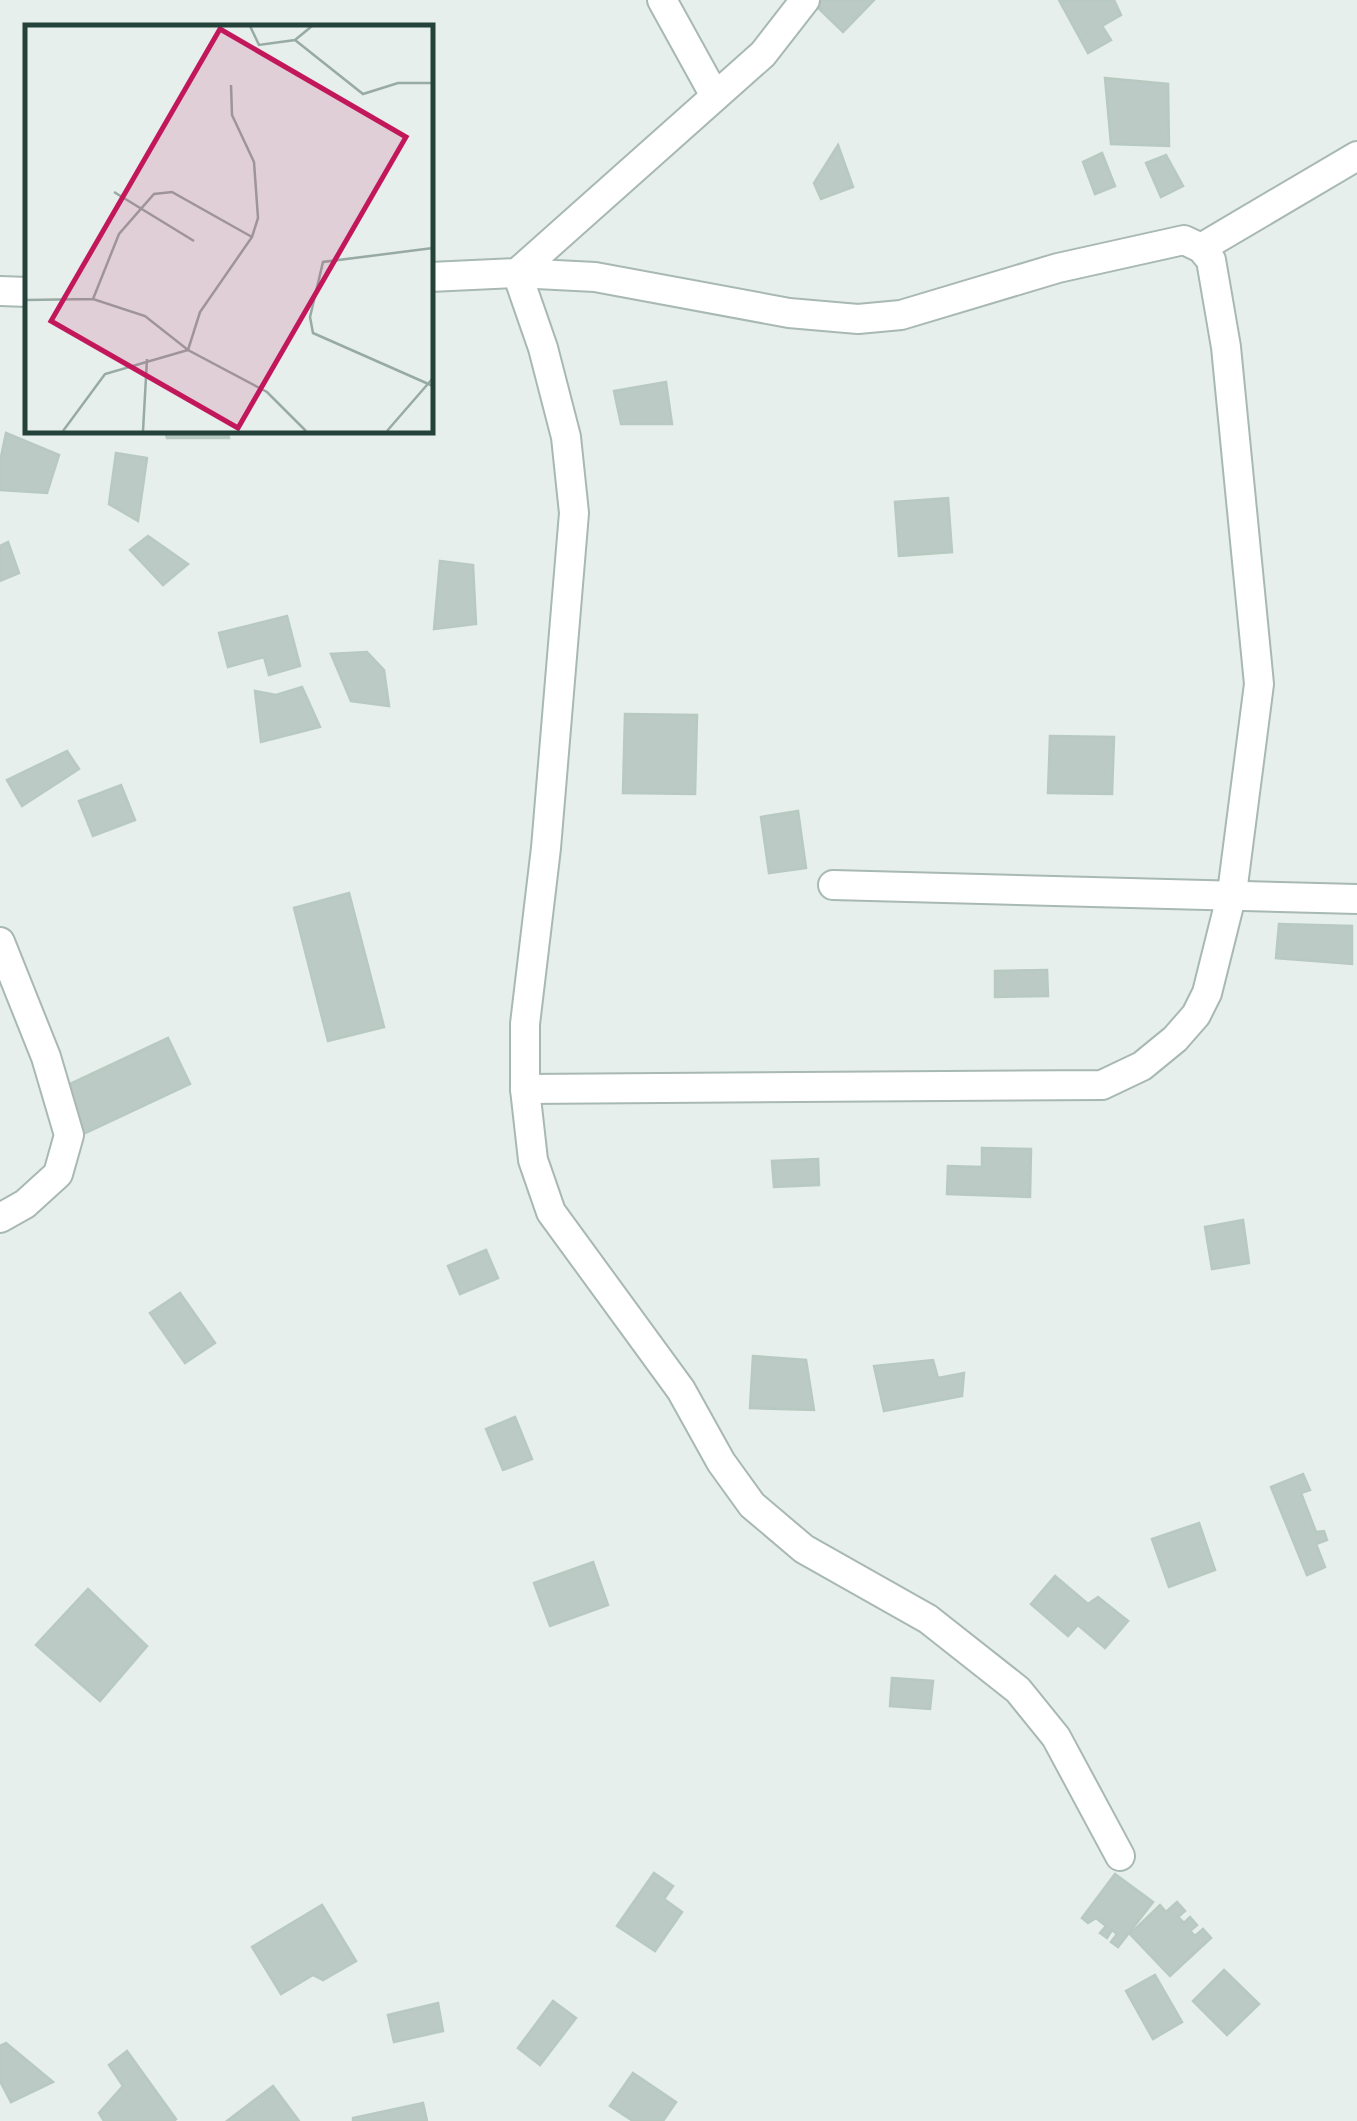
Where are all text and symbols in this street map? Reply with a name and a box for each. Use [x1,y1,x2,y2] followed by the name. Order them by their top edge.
[25,25,432,432] inset map

